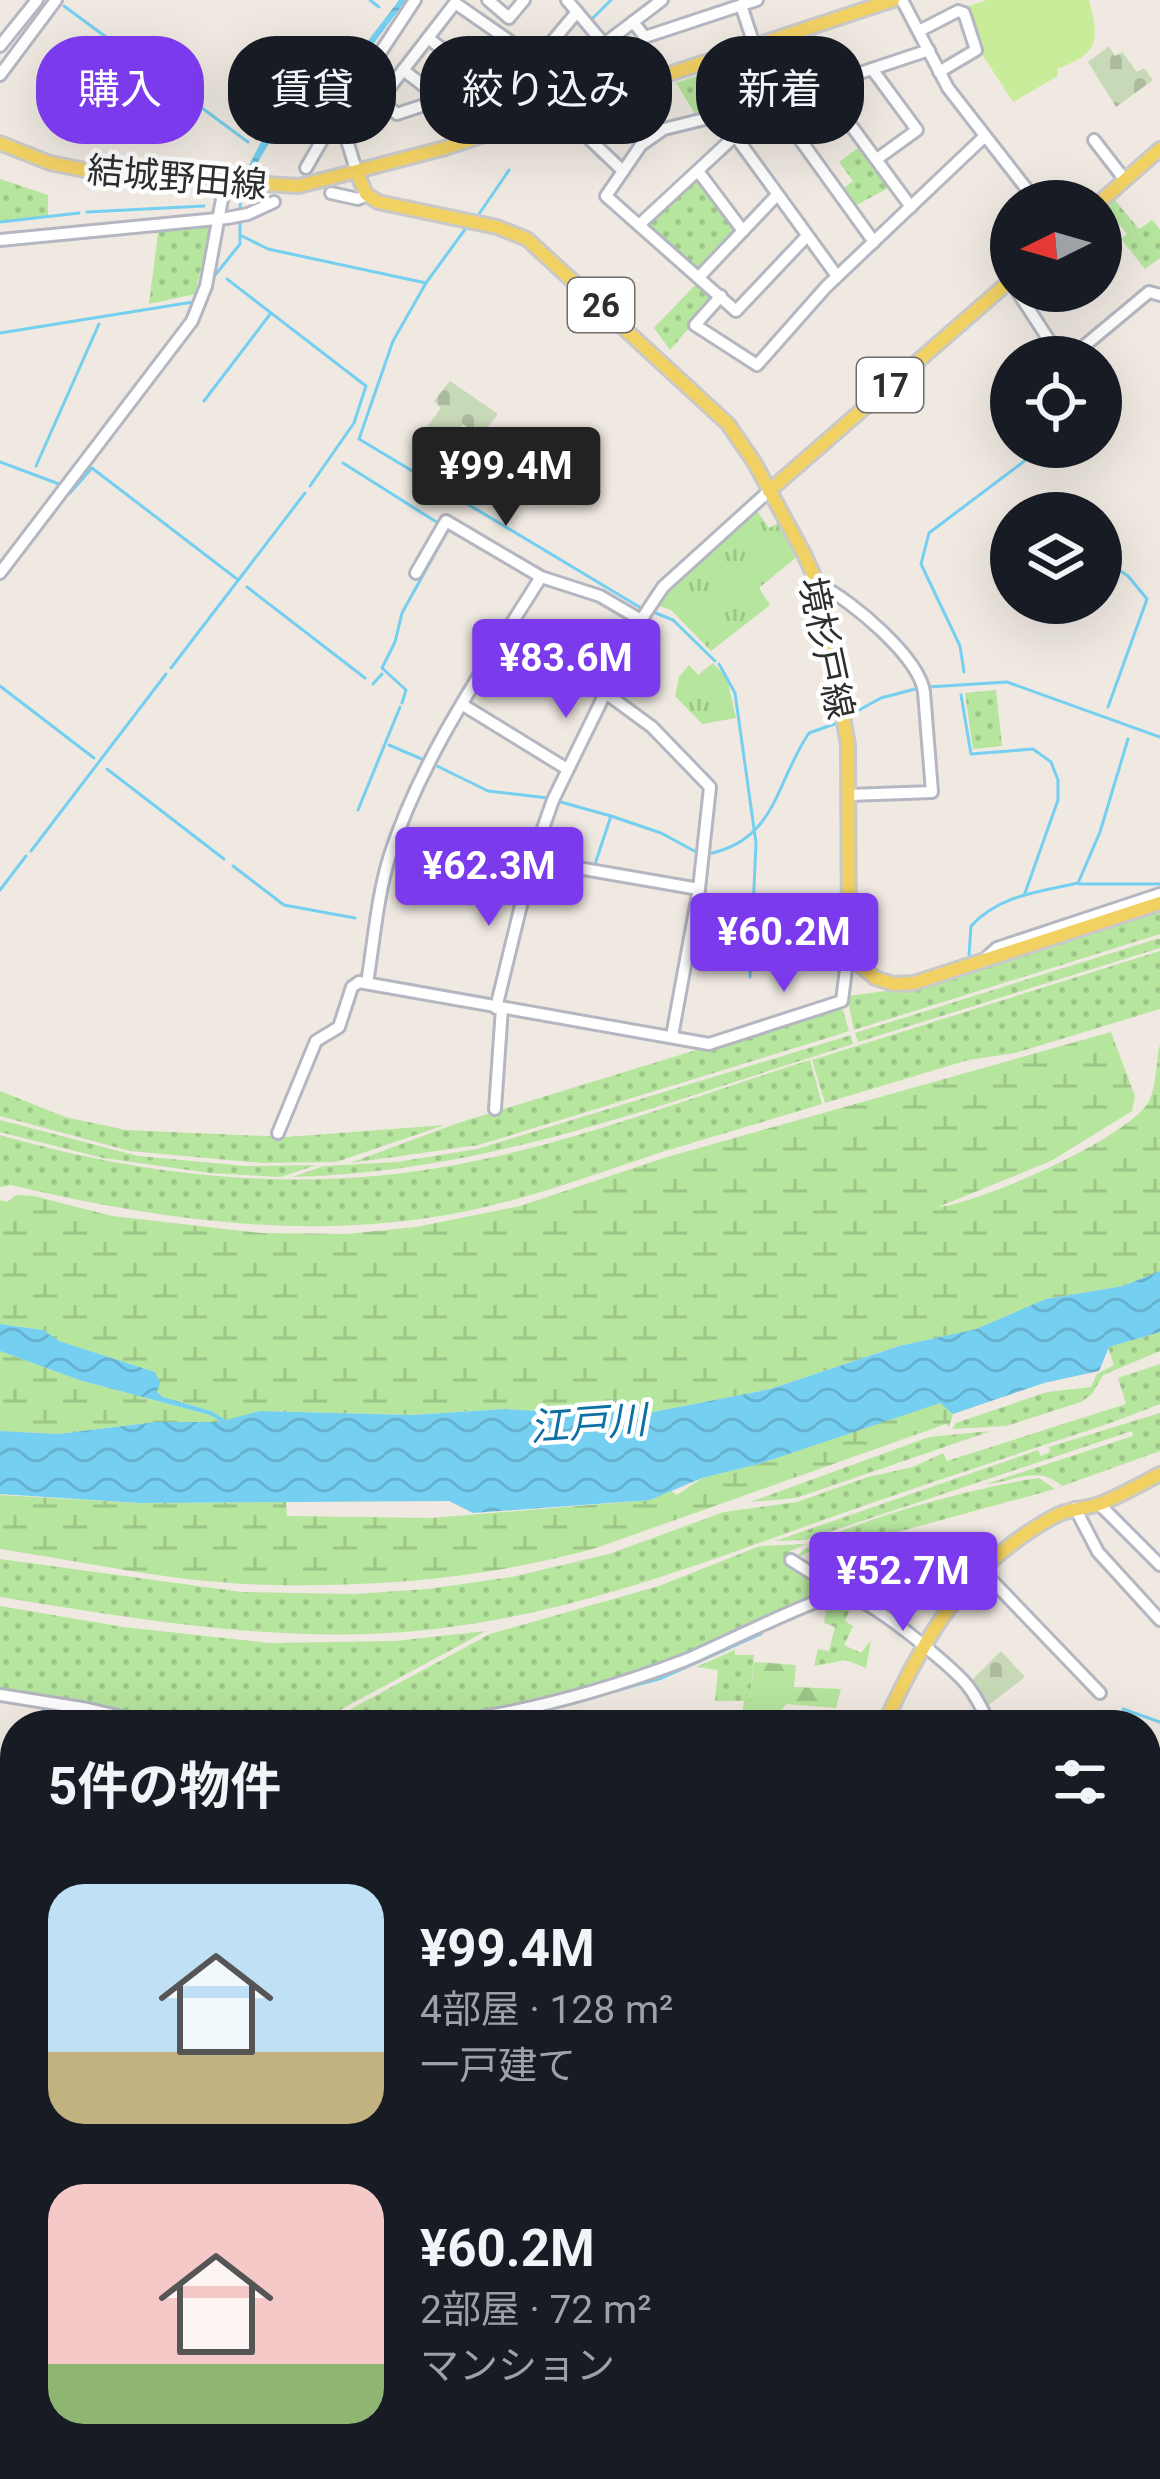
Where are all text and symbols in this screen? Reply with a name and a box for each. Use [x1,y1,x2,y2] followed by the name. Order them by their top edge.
[36,36,204,144] chip: 購入
[228,36,396,144] chip: 賃貸
[420,36,672,144] chip: 絞り込み
[696,36,864,144] chip: 新着
[85,149,268,207] street label: 結城野田線
[990,180,1122,312] north arrow
[990,180,1122,624] map controls
[568,278,634,332] road number: 26
[990,336,1122,468] button: locate
[857,358,923,412] road number: 17
[408,427,604,529] pin: ¥99.4M
[439,443,573,489] text: ¥99.4M
[990,492,1122,624] button: layers
[791,573,862,723] street label: 境杉戸線
[468,619,664,721] pin: ¥83.6M
[499,635,633,681] text: ¥83.6M
[391,827,587,929] pin: ¥62.3M
[422,843,556,889] text: ¥62.3M
[686,893,882,995] pin: ¥60.2M
[717,909,851,955] text: ¥60.2M
[528,1397,652,1451] water label: 江戸川
[805,1532,1001,1634] pin: ¥52.7M
[836,1548,970,1594] text: ¥52.7M
[1047,1749,1113,1815] icon: filters
[48,1757,281,1816] text: 5件の物件
[420,1919,595,1978] text: ¥99.4M
[144,1932,288,2076] icon: home
[420,1987,673,2033] text: 4部屋 · 128 m²
[420,2043,576,2089] text: 一戸建て
[420,2219,595,2278] text: ¥60.2M
[144,2232,288,2376] icon: home
[420,2287,651,2333] text: 2部屋 · 72 m²
[420,2343,615,2389] text: マンション

